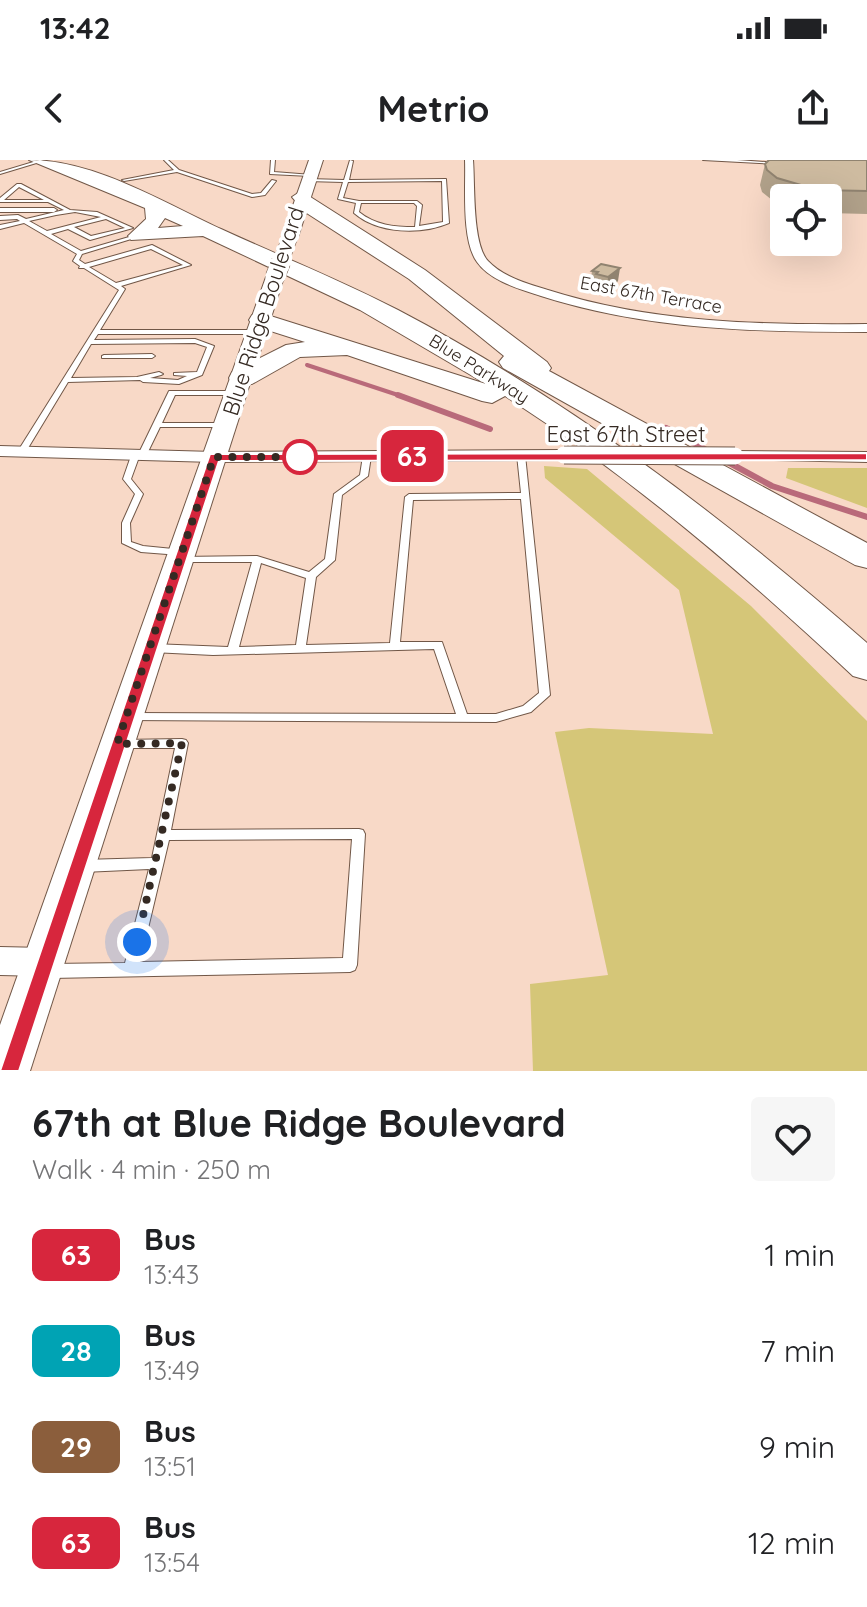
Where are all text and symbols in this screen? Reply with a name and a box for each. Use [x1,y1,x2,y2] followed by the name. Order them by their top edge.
[40,9,111,47] text: 13:42
[32,86,76,130] icon: back
[377,86,490,131] text: Metrio
[791,86,835,130] icon: share
[770,184,842,256] map controls
[770,184,842,256] button: locate
[216,203,310,419] street label: Blue Ridge Boulevard
[578,271,724,318] street label: East 67th Terrace
[425,329,534,409] street label: Blue Parkway
[547,420,705,448] street label: East 67th Street
[376,430,448,482] line badge: 63
[397,438,427,473] text: 63
[283,440,317,474] unlabelled marker
[117,922,157,962] your location
[751,1097,835,1181] button: heart
[32,1099,566,1147] text: 67th at Blue Ridge Boulevard
[32,1153,271,1186] text: Walk · 4 min · 250 m
[144,1220,196,1258] text: Bus
[765,1236,835,1274] text: 1 min
[61,1237,91,1272] text: 63
[144,1258,199,1291] text: 13:43
[144,1316,196,1354] text: Bus
[760,1332,835,1370] text: 7 min
[60,1333,92,1368] text: 28
[144,1354,200,1387] text: 13:49
[144,1412,196,1450] text: Bus
[759,1428,835,1466] text: 9 min
[60,1429,92,1464] text: 29
[144,1450,196,1483] text: 13:51
[144,1508,196,1546] text: Bus
[748,1524,835,1562] text: 12 min
[61,1525,91,1560] text: 63
[144,1546,200,1579] text: 13:54

